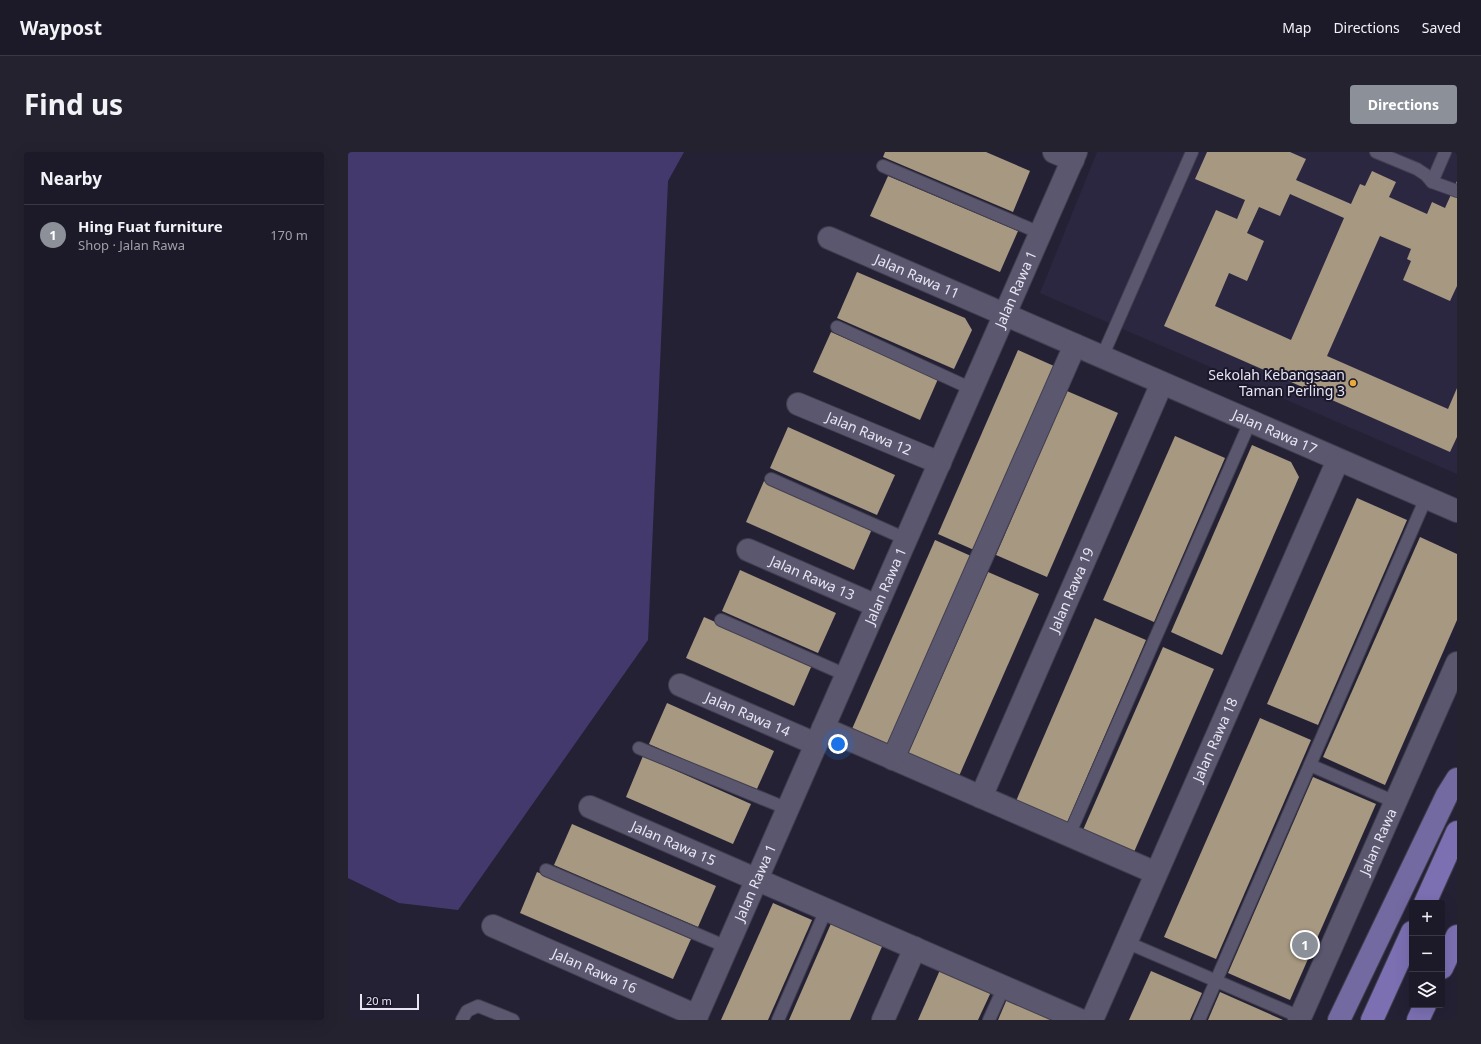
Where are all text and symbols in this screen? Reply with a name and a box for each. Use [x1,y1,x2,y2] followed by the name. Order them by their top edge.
[20,15,102,41] text: Waypost
[1282,18,1311,37] text: Map
[1333,18,1400,37] text: Directions
[1422,18,1461,37] text: Saved
[24,85,123,123] text: Find us
[1350,85,1457,124] button: Directions
[40,167,102,190] text: Nearby
[78,216,223,236] text: Hing Fuat furniture
[49,226,57,244] text: 1
[270,226,308,244] text: 170 m
[78,236,185,254] text: Shop · Jalan Rawa
[989,247,1041,333] street label: Jalan Rawa 1
[870,248,963,303] street label: Jalan Rawa 11
[1208,365,1345,400] place label: Sekolah Kebangsaan Taman Perling 3
[1348,378,1358,388] marker: Sekolah Kebangsaan Taman Perling 3
[1228,404,1320,458] street label: Jalan Rawa 17
[822,406,915,459] street label: Jalan Rawa 12
[859,544,910,629] street label: Jalan Rawa 1
[1043,544,1098,637] street label: Jalan Rawa 19
[765,550,858,604] street label: Jalan Rawa 13
[701,686,793,741] street label: Jalan Rawa 14
[1187,694,1242,787] street label: Jalan Rawa 18
[828,734,848,754] your location
[1354,805,1401,880] street label: Jalan Rawa
[626,815,719,870] street label: Jalan Rawa 15
[729,841,780,926] street label: Jalan Rawa 1
[1409,900,1445,1008] map controls
[1409,900,1445,936] button: +
[1292,930,1318,960] pin: 1
[1409,936,1445,972] button: −
[548,943,640,997] street label: Jalan Rawa 16
[1409,972,1445,1008] button: layers
[360,992,419,1011] scale bar
[366,993,392,1008] text: 20 m

